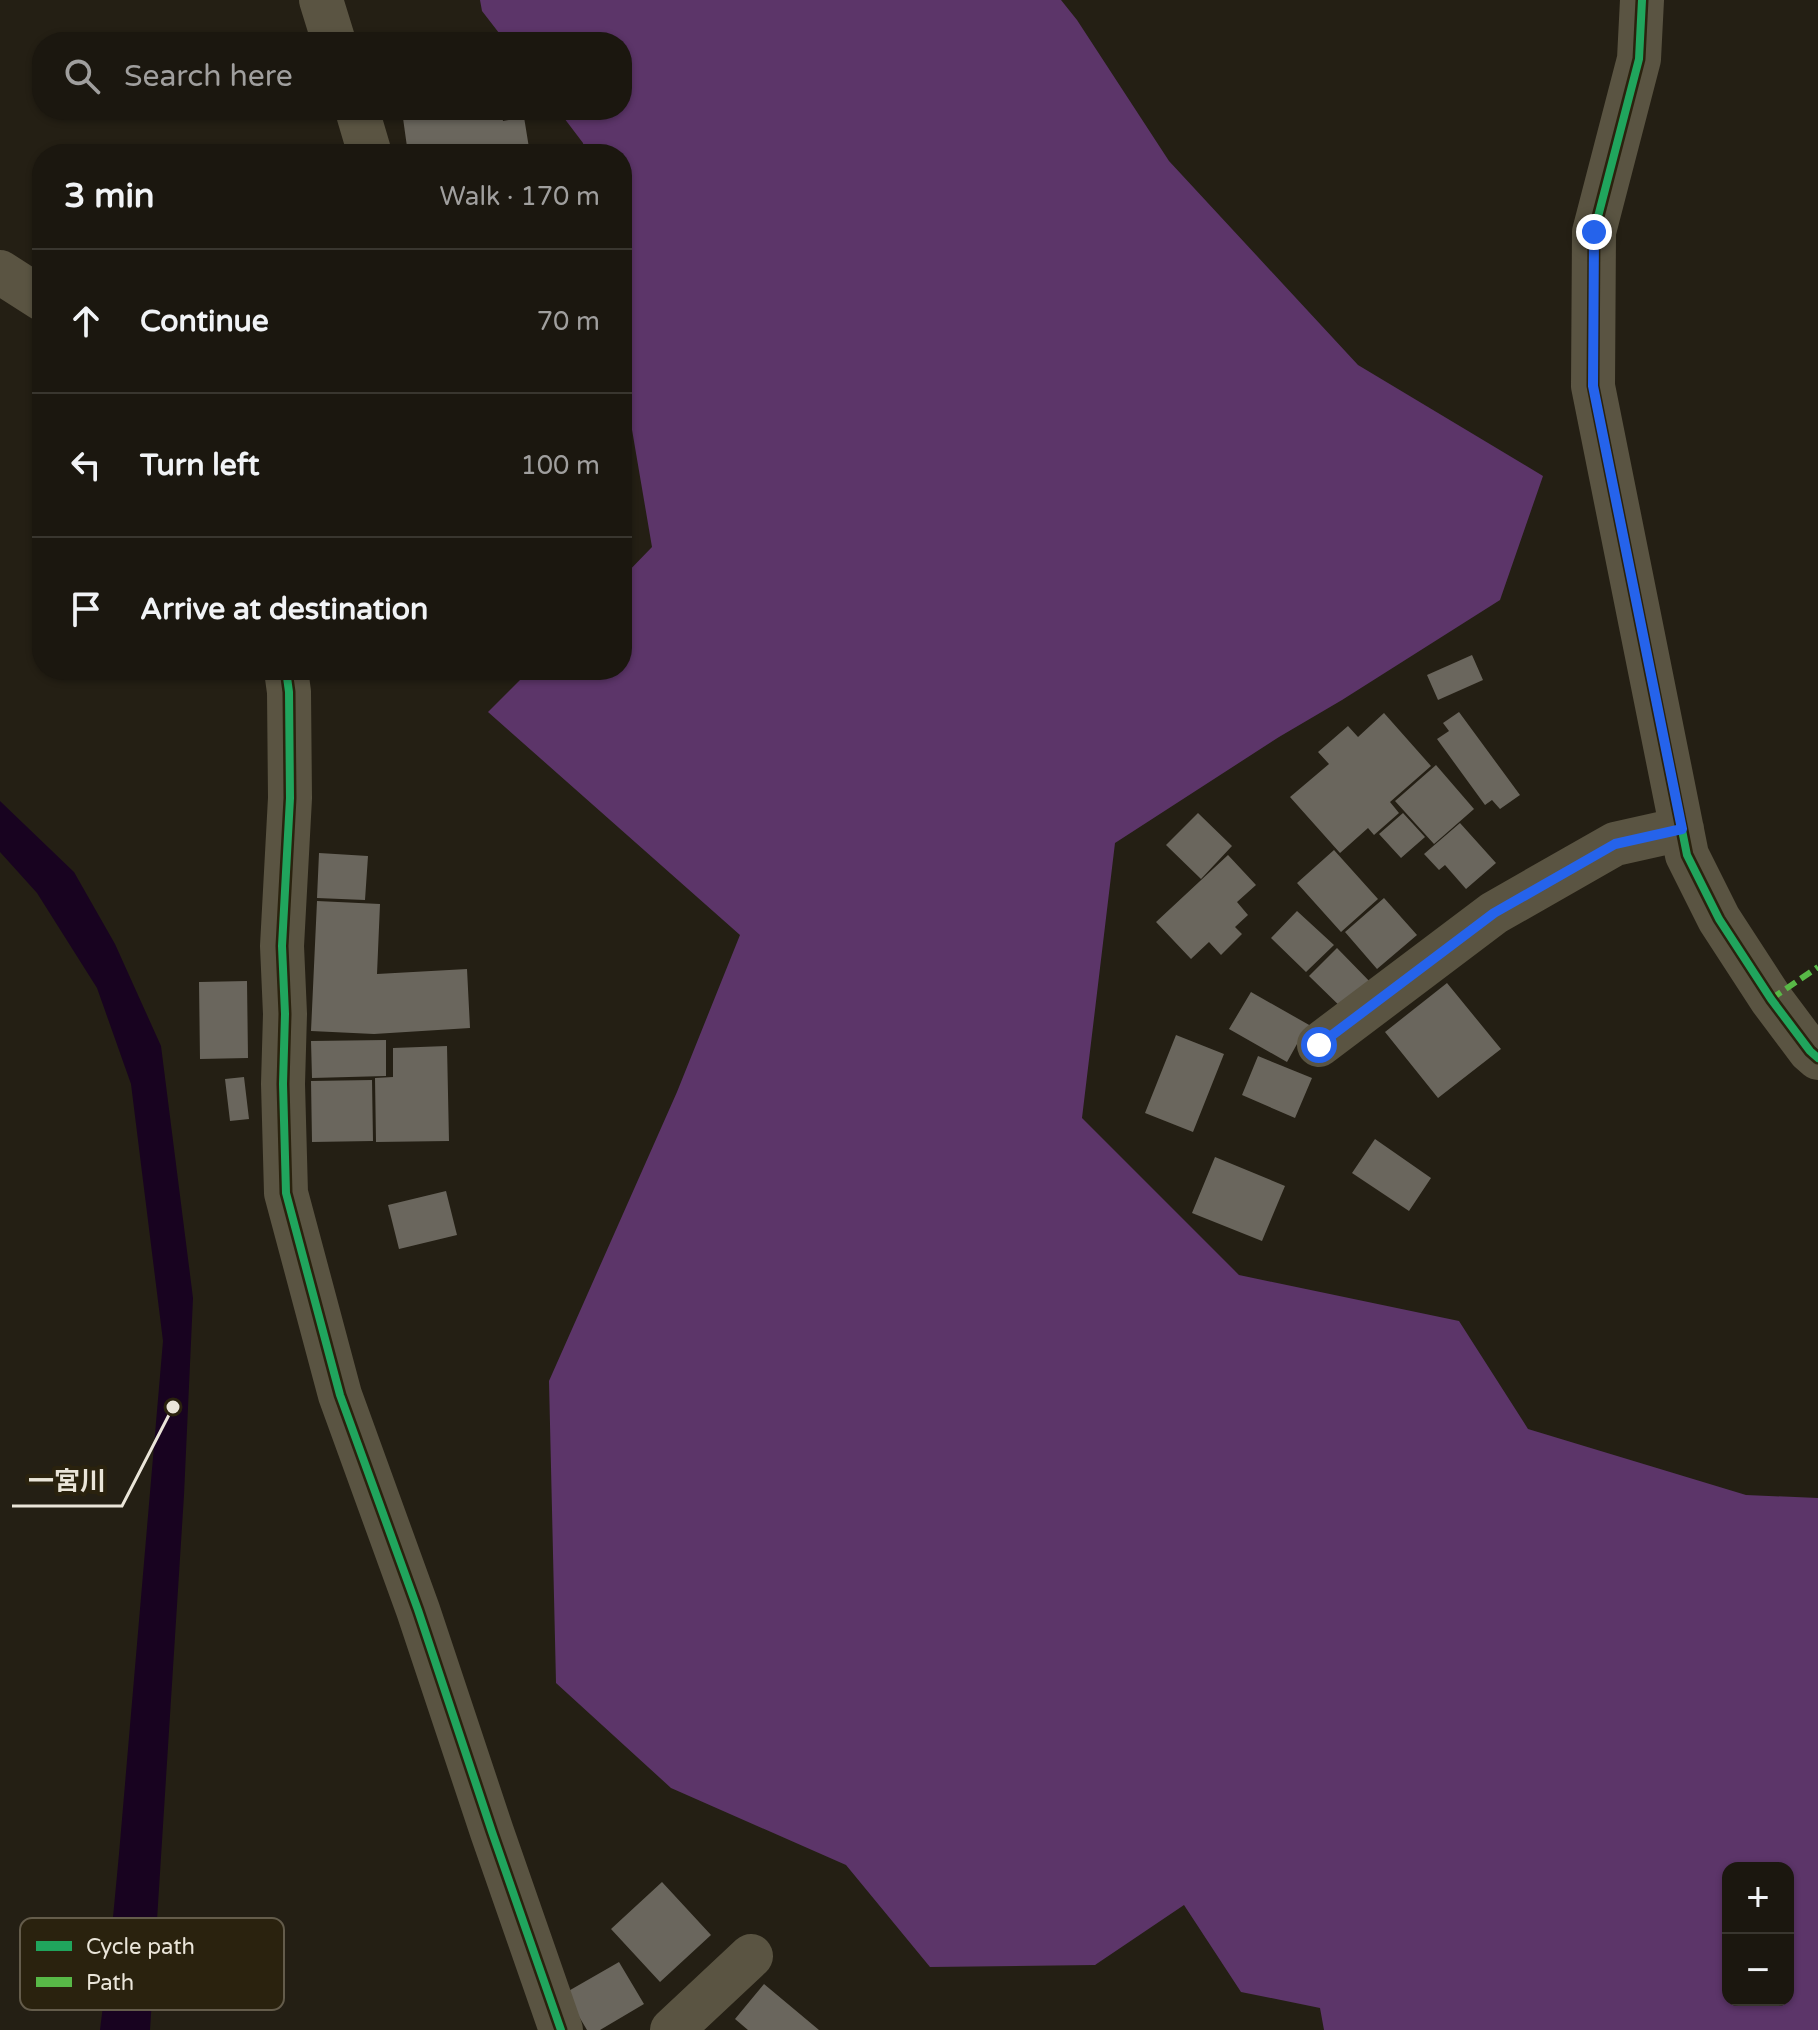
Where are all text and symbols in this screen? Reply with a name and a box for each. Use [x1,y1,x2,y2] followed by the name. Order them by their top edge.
[32,32,632,120] search box
[60,54,104,98] icon: search
[124,58,293,95] text: Search here
[64,176,155,217] text: 3 min
[440,181,600,212] text: Walk · 170 m
[1576,214,1612,250] route end
[64,299,108,343] icon: ahead
[140,303,269,340] text: Continue
[537,306,600,337] text: 70 m
[64,443,108,487] icon: left
[140,447,259,484] text: Turn left
[520,450,600,481] text: 100 m
[64,587,108,631] icon: arrive
[140,591,428,628] text: Arrive at destination
[1301,1027,1337,1063] route start
[12,1456,122,1506] callout: 一宮川
[28,1466,106,1497] text: 一宮川
[1722,1862,1794,2006] map controls
[1722,1862,1794,1934] button: +
[20,1918,284,2010] legend
[86,1934,195,1960] text: Cycle path
[1722,1934,1794,2006] button: −
[86,1970,134,1996] text: Path

